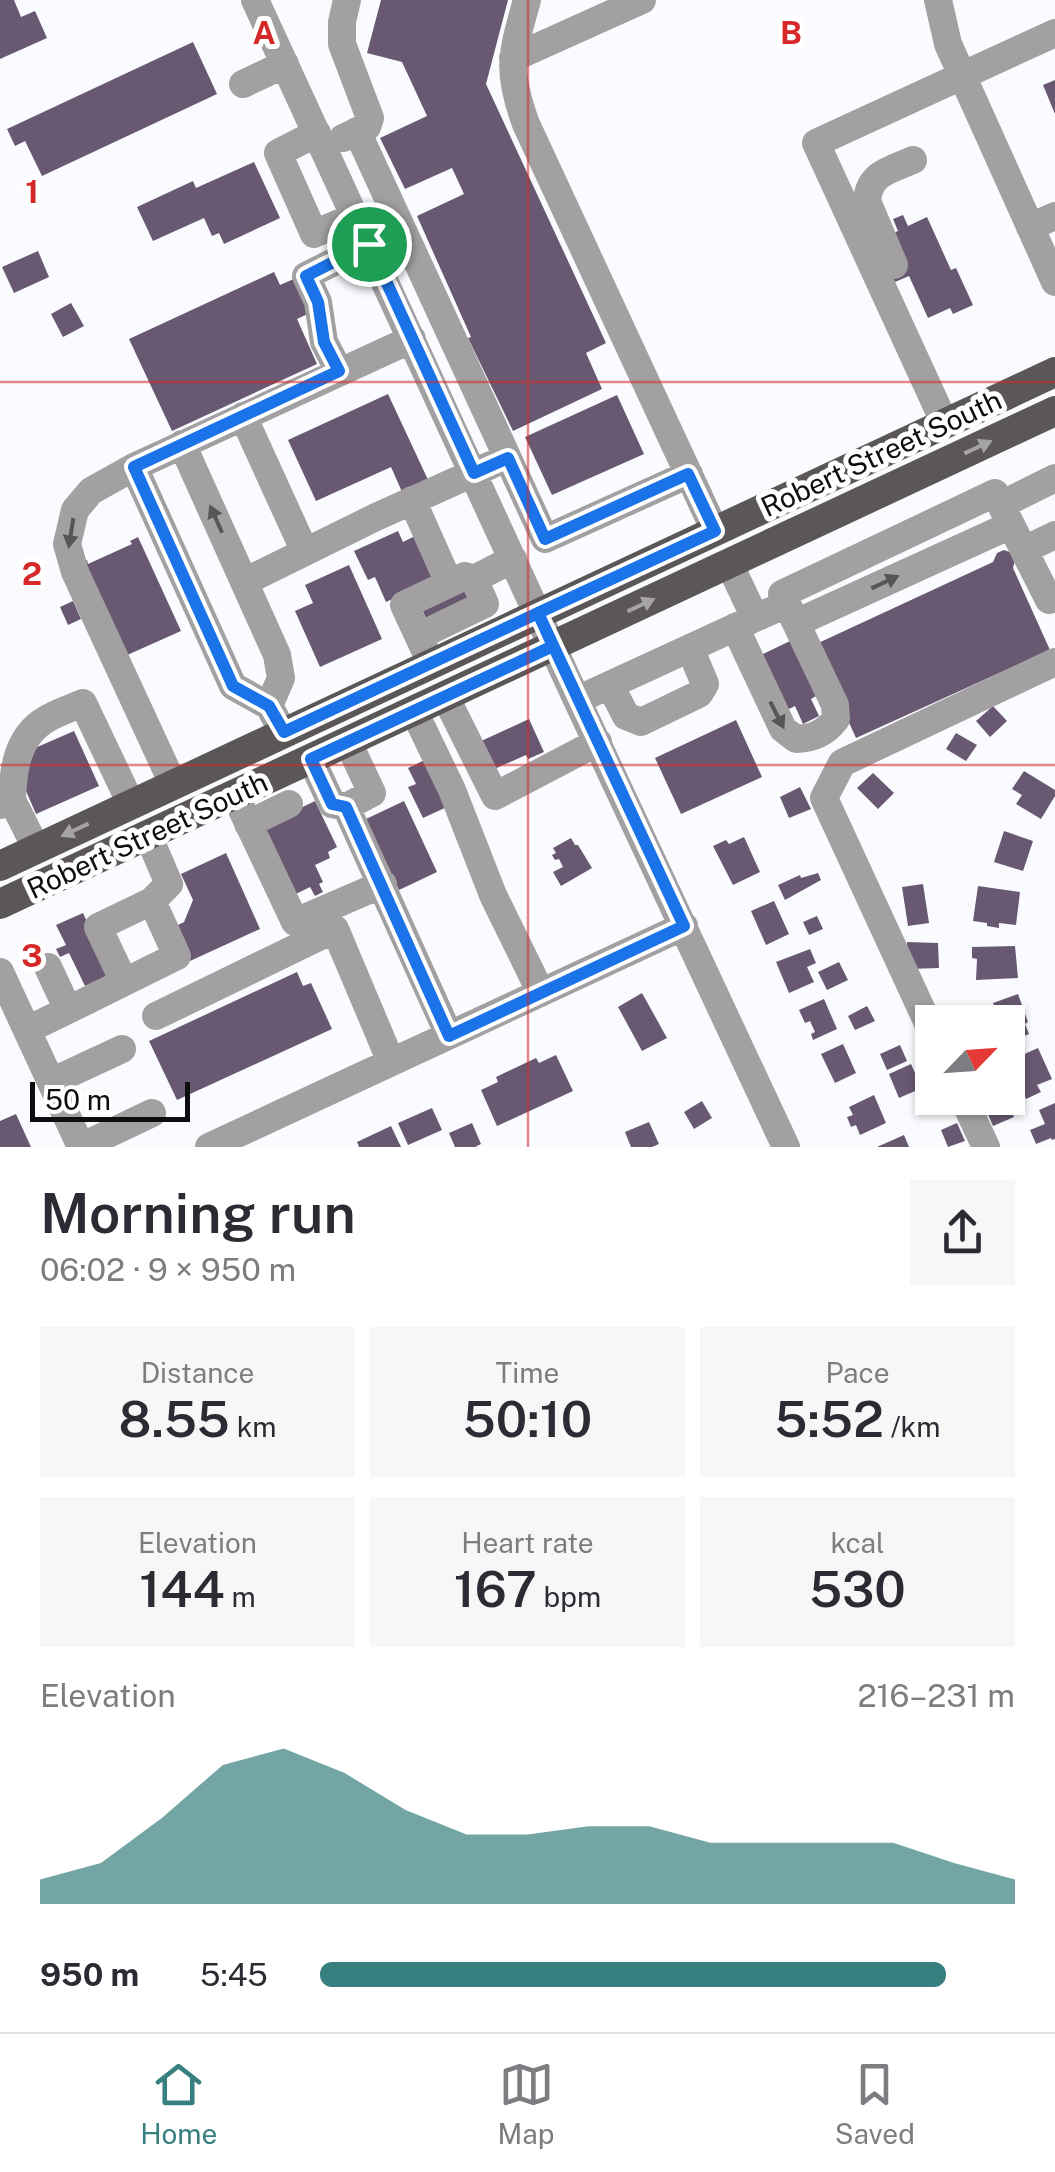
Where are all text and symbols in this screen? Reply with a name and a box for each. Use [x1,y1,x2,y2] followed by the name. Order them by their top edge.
[252,14,276,51] text: A
[780,14,802,51] text: B
[25,173,39,210] text: 1
[327,202,412,287] pin
[342,217,397,272] icon: arrive
[756,383,1006,523] street label: Robert Street South
[963,439,992,456] one-way arrow
[208,504,224,534] one-way arrow
[63,518,79,549] one-way arrow
[22,555,42,592] text: 2
[871,574,900,591] one-way arrow
[627,596,656,613] one-way arrow
[768,700,785,729] one-way arrow
[22,765,272,905] street label: Robert Street South
[60,822,89,839] one-way arrow
[21,937,43,974] text: 3
[915,1005,1025,1115] north arrow
[915,1005,1025,1115] map controls
[30,1077,190,1122] scale bar
[45,1083,111,1116] text: 50 m
[910,1180,1015,1285] button: share
[40,1181,356,1245] text: Morning run
[40,1251,296,1288] text: 06:02 · 9 × 950 m
[141,1356,254,1389] text: Distance
[496,1356,559,1389] text: Time
[825,1356,890,1389] text: Pace
[118,1389,230,1448] text: 8.55
[463,1389,592,1448] text: 50:10
[775,1389,884,1448] text: 5:52
[230,1410,277,1443] text: km
[884,1410,940,1443] text: /km
[138,1526,257,1559] text: Elevation
[461,1526,594,1559] text: Heart rate
[830,1526,885,1559] text: kcal
[139,1559,225,1618] text: 144
[454,1559,537,1618] text: 167
[809,1559,906,1618] text: 530
[225,1580,256,1613] text: m
[537,1580,601,1613] text: bpm
[40,1677,176,1714] text: Elevation
[858,1677,1015,1714] text: 216–231 m
[40,1956,139,1993] text: 950 m
[200,1956,268,1993] text: 5:45
[140,2057,217,2150] tab: Home
[498,2057,554,2150] tab: Map
[835,2057,915,2150] tab: Saved

